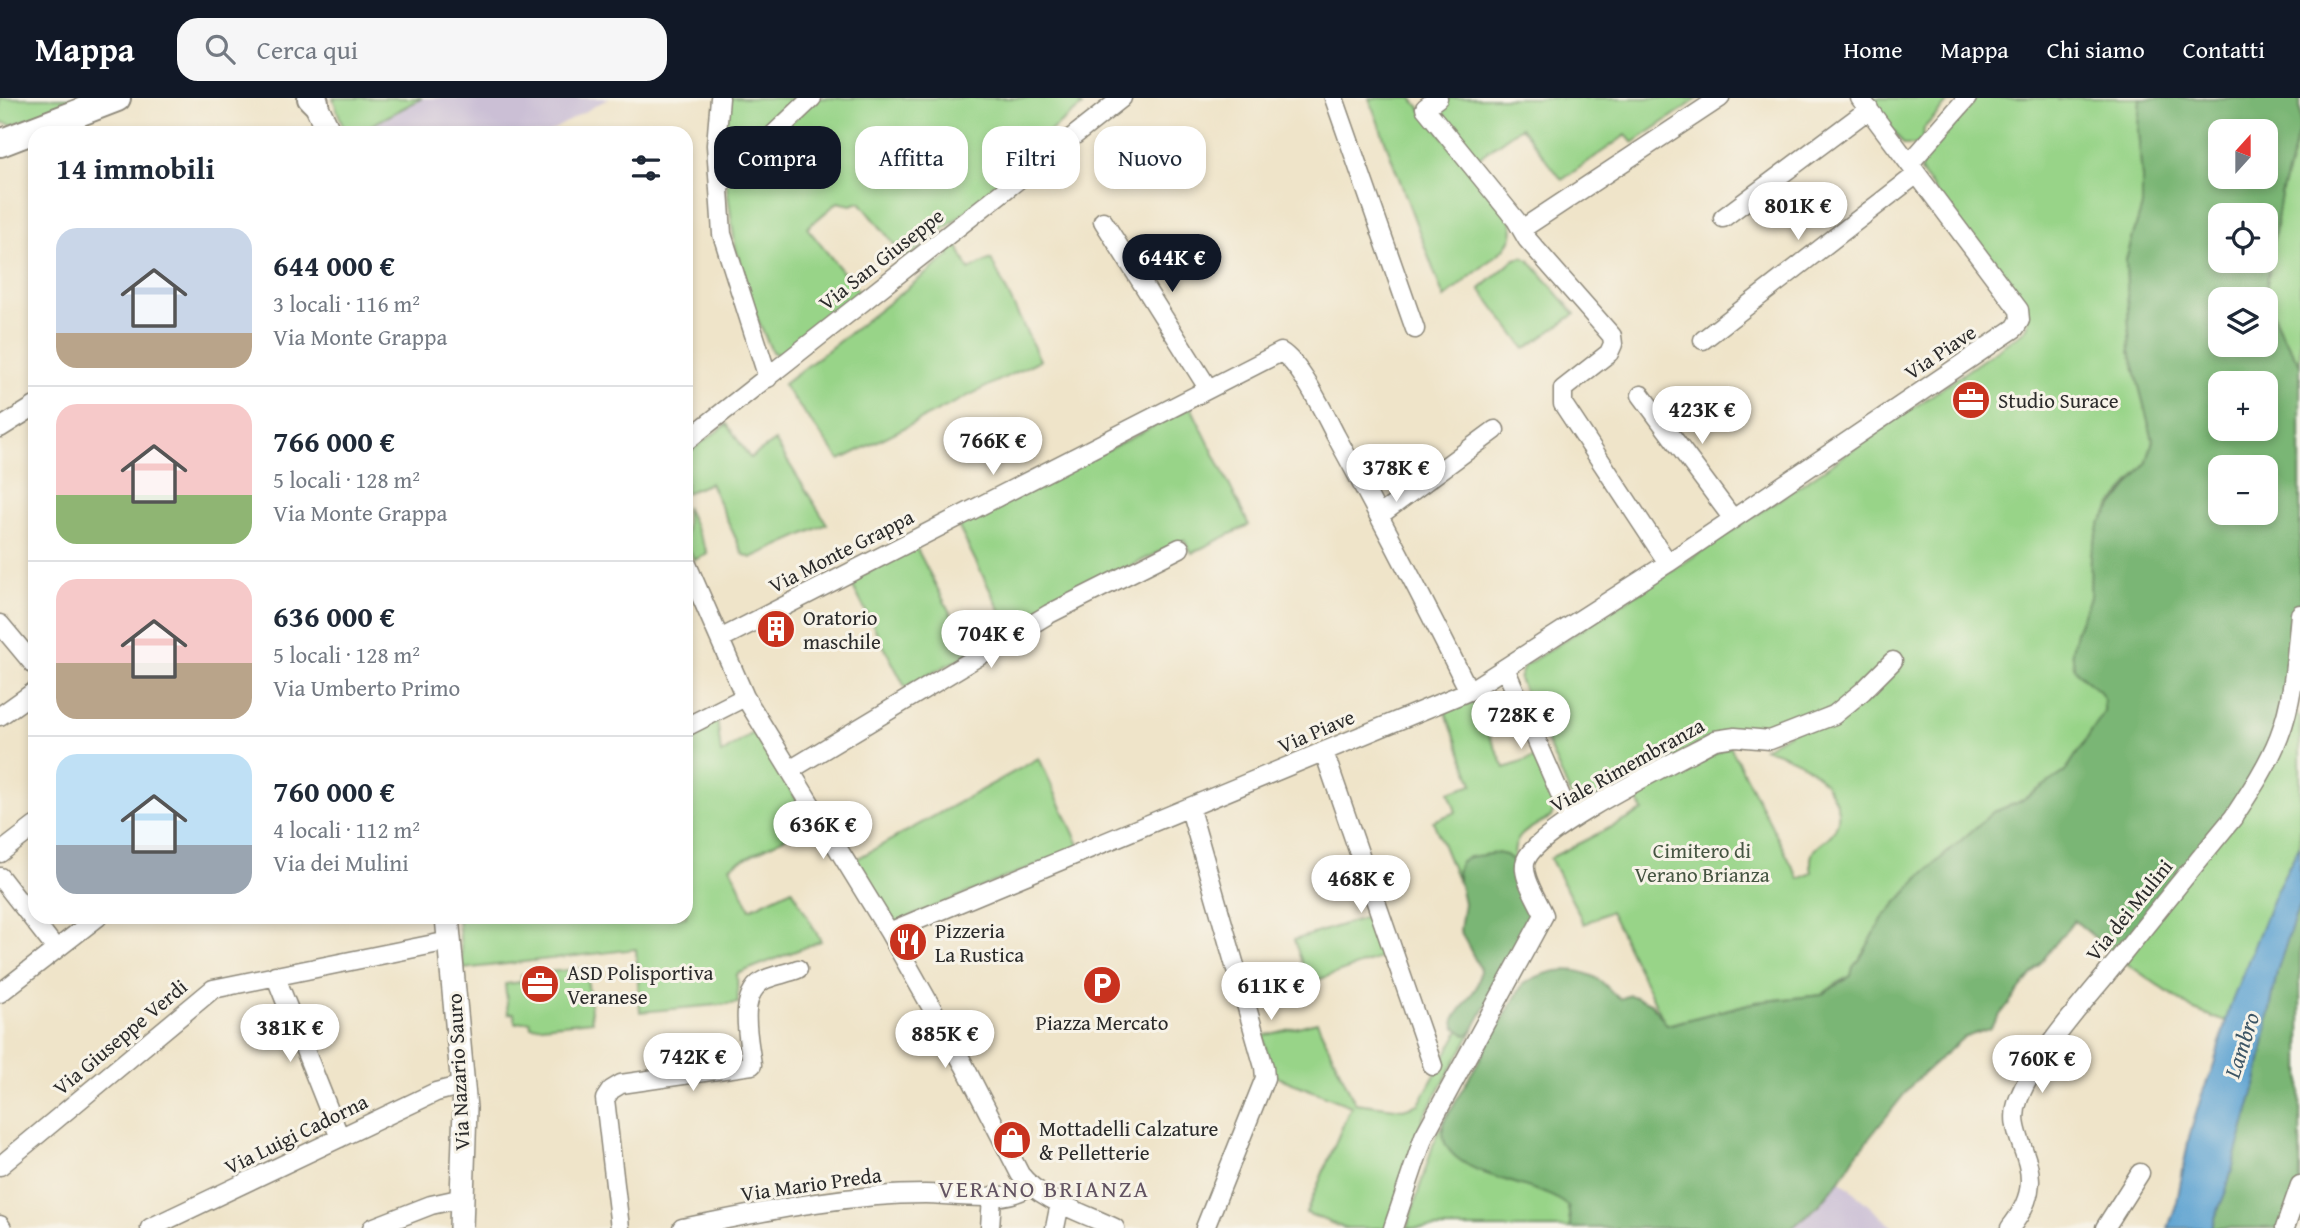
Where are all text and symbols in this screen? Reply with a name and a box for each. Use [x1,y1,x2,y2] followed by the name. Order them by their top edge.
[177,18,667,81] search box
[35,25,135,73] text: Mappa
[201,30,239,68] icon: search
[257,30,358,69] text: Cerca qui
[1843,32,1902,67] text: Home
[1940,32,2009,67] text: Mappa
[2047,32,2145,67] text: Chi siamo
[2183,32,2265,67] text: Contatti
[2208,119,2278,189] north arrow
[2208,119,2278,525] map controls
[714,126,841,189] chip: Compra
[855,126,968,189] chip: Affitta
[982,126,1080,189] chip: Filtri
[1094,126,1206,189] chip: Nuovo
[56,146,215,190] text: 14 immobili
[627,149,665,187] icon: filters
[1741,183,1855,242] pin: 801K €
[1764,188,1832,221] text: 801K €
[812,200,950,318] street label: Via San Giuseppe
[2208,203,2278,273] button: locate
[1115,234,1229,294] pin: 644K €
[1138,240,1206,273] text: 644K €
[273,243,395,287] text: 644 000 €
[112,256,196,340] icon: home
[273,287,420,320] text: 3 locali · 116 m²
[2208,287,2278,357] button: layers
[1898,316,1982,387] street label: Via Piave
[273,320,447,353] text: Via Monte Grappa
[2208,371,2278,441] button: +
[1950,379,1992,421] office icon: Studio Surace
[1998,385,2119,416] place label: Studio Surace
[1645,386,1759,446] pin: 423K €
[1668,392,1736,425] text: 423K €
[936,418,1050,477] pin: 766K €
[273,419,395,463] text: 766 000 €
[959,423,1027,456] text: 766K €
[112,432,196,516] icon: home
[1339,444,1453,504] pin: 378K €
[1362,450,1430,483] text: 378K €
[2208,455,2278,525] button: −
[273,463,420,496] text: 5 locali · 128 m²
[273,496,447,529] text: Via Monte Grappa
[763,501,919,601] street label: Via Monte Grappa
[273,594,395,638] text: 636 000 €
[803,602,881,657] place label: Oratorio maschile
[112,607,196,691] icon: home
[755,608,797,650] building icon: Oratorio maschile
[934,610,1048,670] pin: 704K €
[957,616,1025,649] text: 704K €
[273,638,420,671] text: 5 locali · 128 m²
[273,671,460,704] text: Via Umberto Primo
[1464,692,1578,751] pin: 728K €
[1487,697,1555,730] text: 728K €
[1273,701,1359,761] street label: Via Piave
[1544,710,1710,820] street label: Viale Rimembranza
[273,769,395,813] text: 760 000 €
[112,782,196,866] icon: home
[766,802,880,861] pin: 636K €
[789,807,857,840] text: 636K €
[273,813,420,846] text: 4 locali · 112 m²
[1634,835,1770,890] park label: Cimitero di Verano Brianza
[273,846,409,879] text: Via dei Mulini
[2078,852,2180,968] street label: Via dei Mulini
[1304,856,1418,915] pin: 468K €
[1327,861,1395,894] text: 468K €
[935,915,1024,970] place label: Pizzeria La Rustica
[887,921,929,963] restaurant icon: Pizzeria La Rustica
[567,957,714,1012] place label: ASD Polisportiva Veranese
[1214,962,1328,1022] pin: 611K €
[519,963,561,1005] office icon: ASD Polisportiva Veranese
[1081,964,1123,1006] parking icon: Piazza Mercato
[1237,968,1305,1001] text: 611K €
[46,971,194,1103] street label: Via Giuseppe Verdi
[438,993,478,1151] street label: Via Nazario Sauro
[233,1004,347,1064] pin: 381K €
[1036,1007,1168,1038] place label: Piazza Mercato
[2215,1008,2267,1083] water label: Lambro
[256,1010,324,1043] text: 381K €
[888,1010,1002,1070] pin: 885K €
[911,1016,979,1049] text: 885K €
[636,1034,750,1093] pin: 742K €
[1985,1035,2099,1095] pin: 760K €
[659,1039,727,1072] text: 742K €
[2008,1041,2076,1074] text: 760K €
[219,1086,373,1182] street label: Via Luigi Cadorna
[1039,1113,1219,1168] place label: Mottadelli Calzature & Pelletterie
[991,1119,1033,1161] shop icon: Mottadelli Calzature & Pelletterie
[739,1159,883,1209] street label: Via Mario Preda
[938,1171,1150,1206] district label: VERANO BRIANZA

